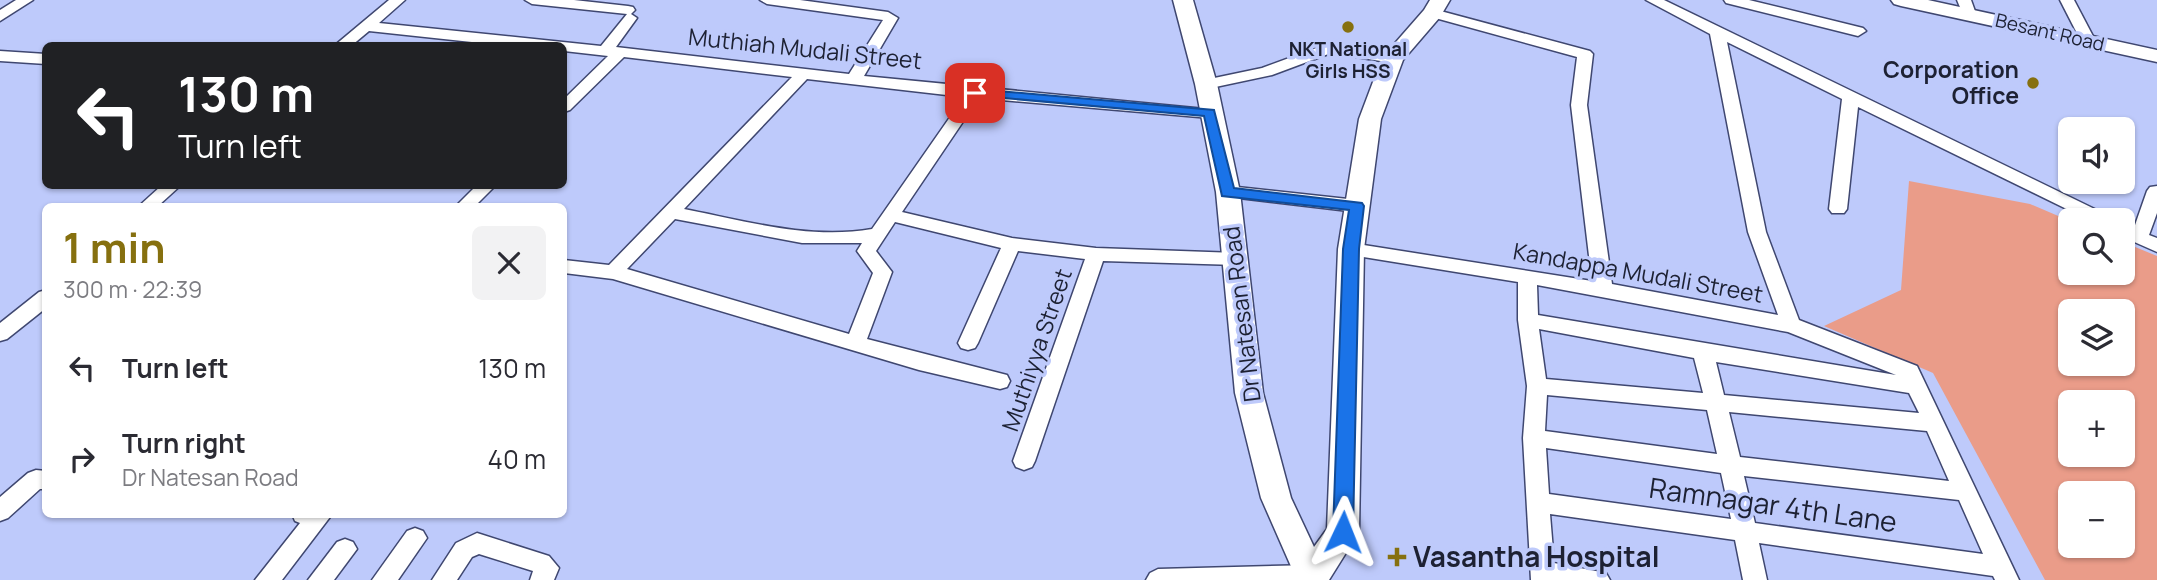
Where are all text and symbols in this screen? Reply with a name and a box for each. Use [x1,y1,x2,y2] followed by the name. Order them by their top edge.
[1993,7,2107,57] street label: Besant Road
[1340,19,1356,35] marker: NKT National Girls HSS
[687,20,923,76] street label: Muthiah Mudali Street
[1289,36,1407,84] place label: NKT National Girls HSS
[1883,53,2019,111] place label: Corporation Office
[178,60,314,127] text: 130 m
[945,63,1005,123] pin
[63,70,154,161] icon: left
[956,74,994,112] icon: arrive
[2025,75,2041,91] marker: Corporation Office
[2058,117,2135,558] map controls
[2058,117,2135,194] button: sound
[178,124,302,168] text: Turn left
[2058,208,2135,285] button: search
[63,218,166,276] text: 1 min
[1214,224,1268,404] street label: Dr Natesan Road
[472,226,546,300] button: close
[1511,234,1766,310] street label: Kandappa Mudali Street
[993,264,1079,435] street label: Muthiyya Street
[63,273,202,305] text: 300 m · 22:39
[2058,299,2135,376] button: layers
[63,349,101,387] icon: left
[122,350,229,386] text: Turn left
[478,350,546,386] text: 130 m
[2058,390,2135,467] button: +
[122,425,246,461] text: Turn right
[63,440,101,478] icon: right
[488,441,546,477] text: 40 m
[122,461,299,493] text: Dr Natesan Road
[1647,468,1899,540] street label: Ramnagar 4th Lane
[2058,481,2135,558] button: −
[1306,495,1380,569] position arrow
[1413,537,1660,575] place label: Vasantha Hospital
[1387,547,1407,567] marker: Vasantha Hospital

